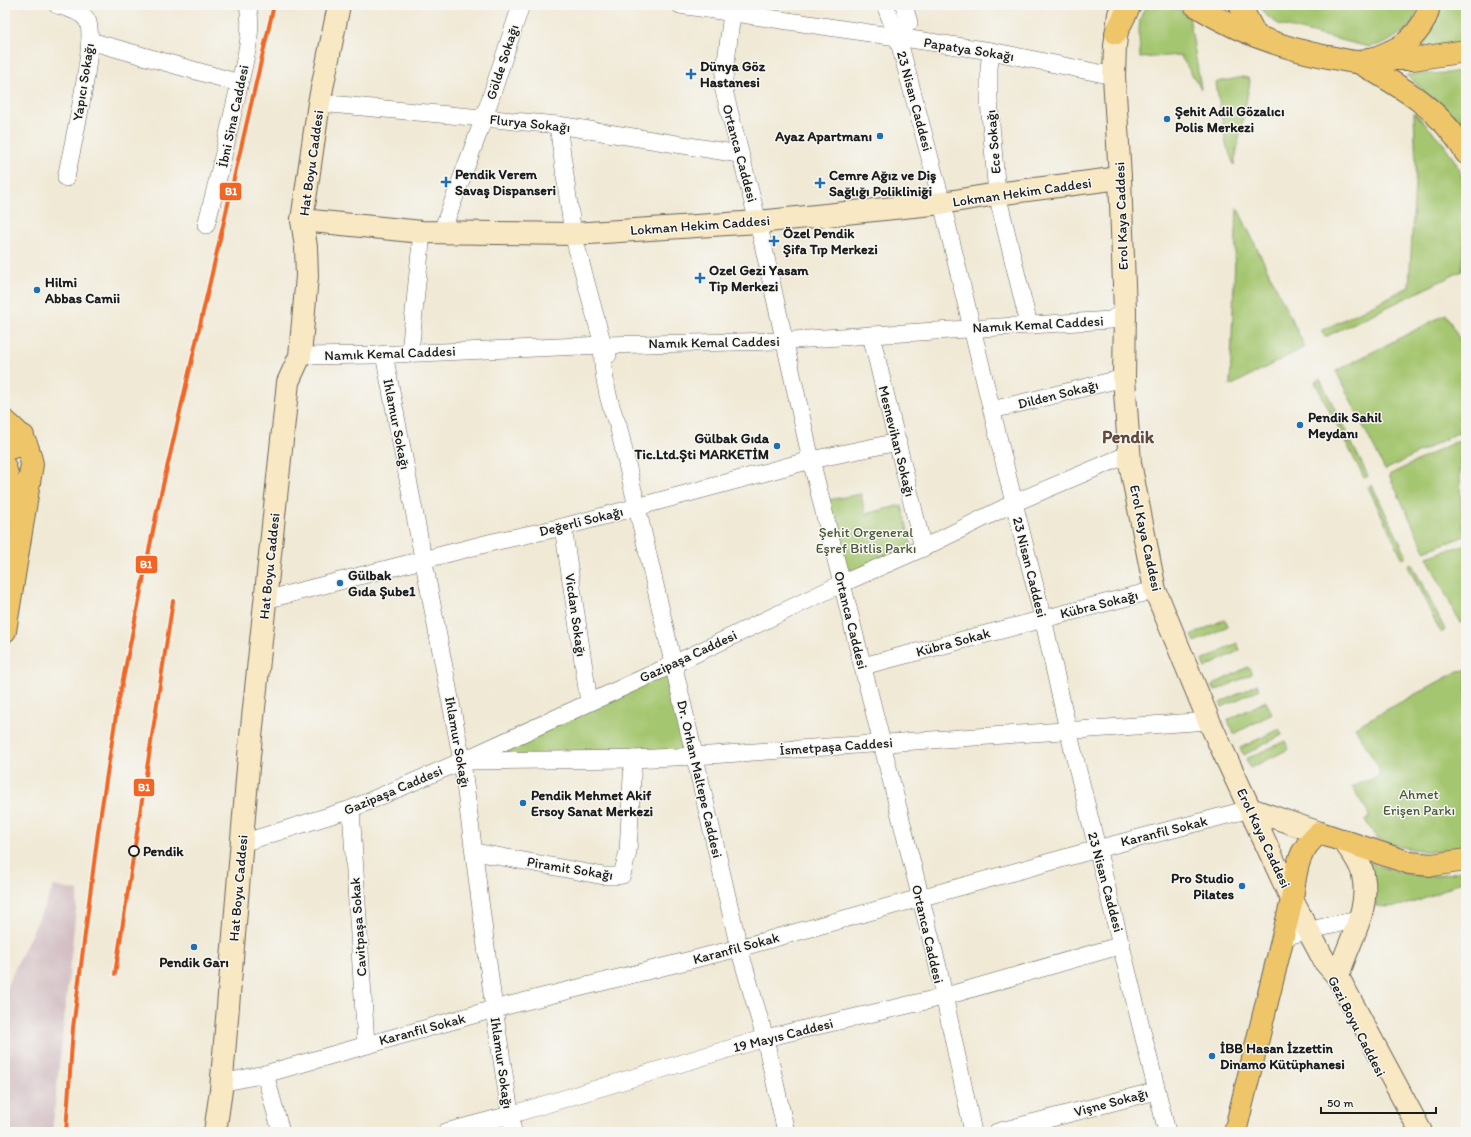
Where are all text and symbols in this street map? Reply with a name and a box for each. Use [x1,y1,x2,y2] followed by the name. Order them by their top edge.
[482,22,523,102] street label: Gölde Sokağı
[922,34,1015,65] street label: Papatya Sokağı
[69,42,98,122] street label: Yapıcı Sokağı
[893,49,936,153] street label: 23 Nisan Caddesi
[700,58,766,91] place label: Dünya Göz Hastanesi
[214,63,253,169] street label: İbni Sina Caddesi
[685,68,697,80] marker: Dünya Göz Hastanesi
[718,102,761,204] street label: Ortanca Caddesi
[1175,103,1285,136] place label: Şehit Adil Gözalıcı Polis Merkezi
[296,109,327,217] street label: Hat Boyu Caddesi
[982,109,1005,175] street label: Ece Sokağı
[489,111,571,136] street label: Flurya Sokağı
[1162,114,1172,124] marker: Şehit Adil Gözalıcı Polis Merkezi
[774,128,872,145] place label: Ayaz Apartmanı
[875,131,885,141] marker: Ayaz Apartmanı
[1111,162,1132,270] street label: Erol Kaya Caddesi
[455,166,556,199] place label: Pendik Verem Savaş Dispanseri
[829,167,936,200] place label: Cemre Ağız ve Diş Sağlığı Polikliniği
[951,174,1093,211] street label: Lokman Hekim Caddesi
[440,176,452,188] marker: Pendik Verem Savaş Dispanseri
[814,177,826,189] marker: Cemre Ağız ve Diş Sağlığı Polikliniği
[219,182,242,201] line badge: B1
[225,185,238,198] text: B1
[630,212,771,239] street label: Lokman Hekim Caddesi
[783,225,878,258] place label: Özel Pendik Şifa Tıp Merkezi
[768,235,780,247] marker: Özel Pendik Şifa Tıp Merkezi
[708,262,809,295] place label: Ozel Gezi Yasam Tip Merkezi
[694,272,706,284] marker: Ozel Gezi Yasam Tip Merkezi
[44,274,120,307] place label: Hilmi Abbas Camii
[32,285,42,295] marker: Hilmi Abbas Camii
[972,313,1104,336] street label: Namık Kemal Caddesi
[648,333,780,352] street label: Namık Kemal Caddesi
[324,343,456,364] street label: Namık Kemal Caddesi
[1016,376,1100,413] street label: Dilden Sokağı
[379,377,414,471] street label: Ihlamur Sokağı
[875,384,919,498] street label: Mesnevihan Sokağı
[1308,409,1383,442] place label: Pendik Sahil Meydanı
[1295,420,1305,430] marker: Pendik Sahil Meydanı
[1102,426,1155,448] district label: Pendik
[633,430,770,463] place label: Gülbak Gıda Tic.Ltd.Şti MARKETİM
[772,441,782,451] marker: Gülbak Gıda Tic.Ltd.Şti MARKETİM
[1126,483,1165,593] street label: Erol Kaya Caddesi
[537,503,625,540] street label: Değerli Sokağı
[255,512,284,620] street label: Hat Boyu Caddesi
[1009,515,1050,619] street label: 23 Nisan Caddesi
[816,524,916,557] park label: Şehit Orgeneral Eşref Bitlis Parkı
[135,555,158,574] line badge: B1
[140,558,153,571] text: B1
[348,567,416,600] place label: Gülbak Gıda Şube1
[830,569,871,671] street label: Ortanca Caddesi
[561,572,590,658] street label: Vicdan Sokağı
[335,578,345,588] marker: Gülbak Gıda Şube1
[1058,587,1140,622] street label: Kübra Sokağı
[914,624,993,661] street label: Kübra Sokak
[637,626,740,686] street label: Gazipaşa Caddesi
[441,695,474,789] street label: Ihlamur Sokağı
[673,699,726,860] street label: Dr. Orhan Maltepe Caddesi
[779,734,893,759] street label: İsmetpaşa Caddesi
[341,762,445,819] street label: Gazipaşa Caddesi
[133,778,155,797] line badge: B1
[138,781,151,794] text: B1
[1233,786,1294,891] street label: Erol Kaya Caddesi
[1383,786,1455,819] park label: Ahmet Erişen Parkı
[531,787,653,820] place label: Pendik Mehmet Akif Ersoy Sanat Merkezi
[518,798,528,808] marker: Pendik Mehmet Akif Ersoy Sanat Merkezi
[1119,812,1209,850] street label: Karanfil Sokak
[1084,830,1127,934] street label: 23 Nisan Caddesi
[225,834,252,942] street label: Hat Boyu Caddesi
[143,843,184,860] place label: Pendik
[128,845,140,857] marker: Pendik
[526,853,614,884] street label: Piramit Sokağı
[1171,870,1234,903] place label: Pro Studio Pilates
[347,877,370,977] street label: Cavitpaşa Sokak
[1237,881,1247,891] marker: Pro Studio Pilates
[908,883,947,985] street label: Ortanca Caddesi
[691,929,781,968] street label: Karanfil Sokak
[189,942,199,952] marker: Pendik Garı
[159,954,229,971] place label: Pendik Garı
[1324,973,1389,1079] street label: Gezi Boyu Caddesi
[377,1010,467,1049] street label: Karanfil Sokak
[731,1015,835,1056] street label: 19 Mayıs Caddesi
[487,1016,516,1110] street label: Ihlamur Sokağı
[1220,1040,1345,1073] place label: İBB Hasan İzzettin Dinamo Kütüphanesi
[1207,1051,1217,1061] marker: İBB Hasan İzzettin Dinamo Kütüphanesi
[1072,1084,1150,1121] street label: Vişne Sokağı
[1321,1089,1436,1115] scale bar
[1327,1096,1353,1110] text: 50 m

